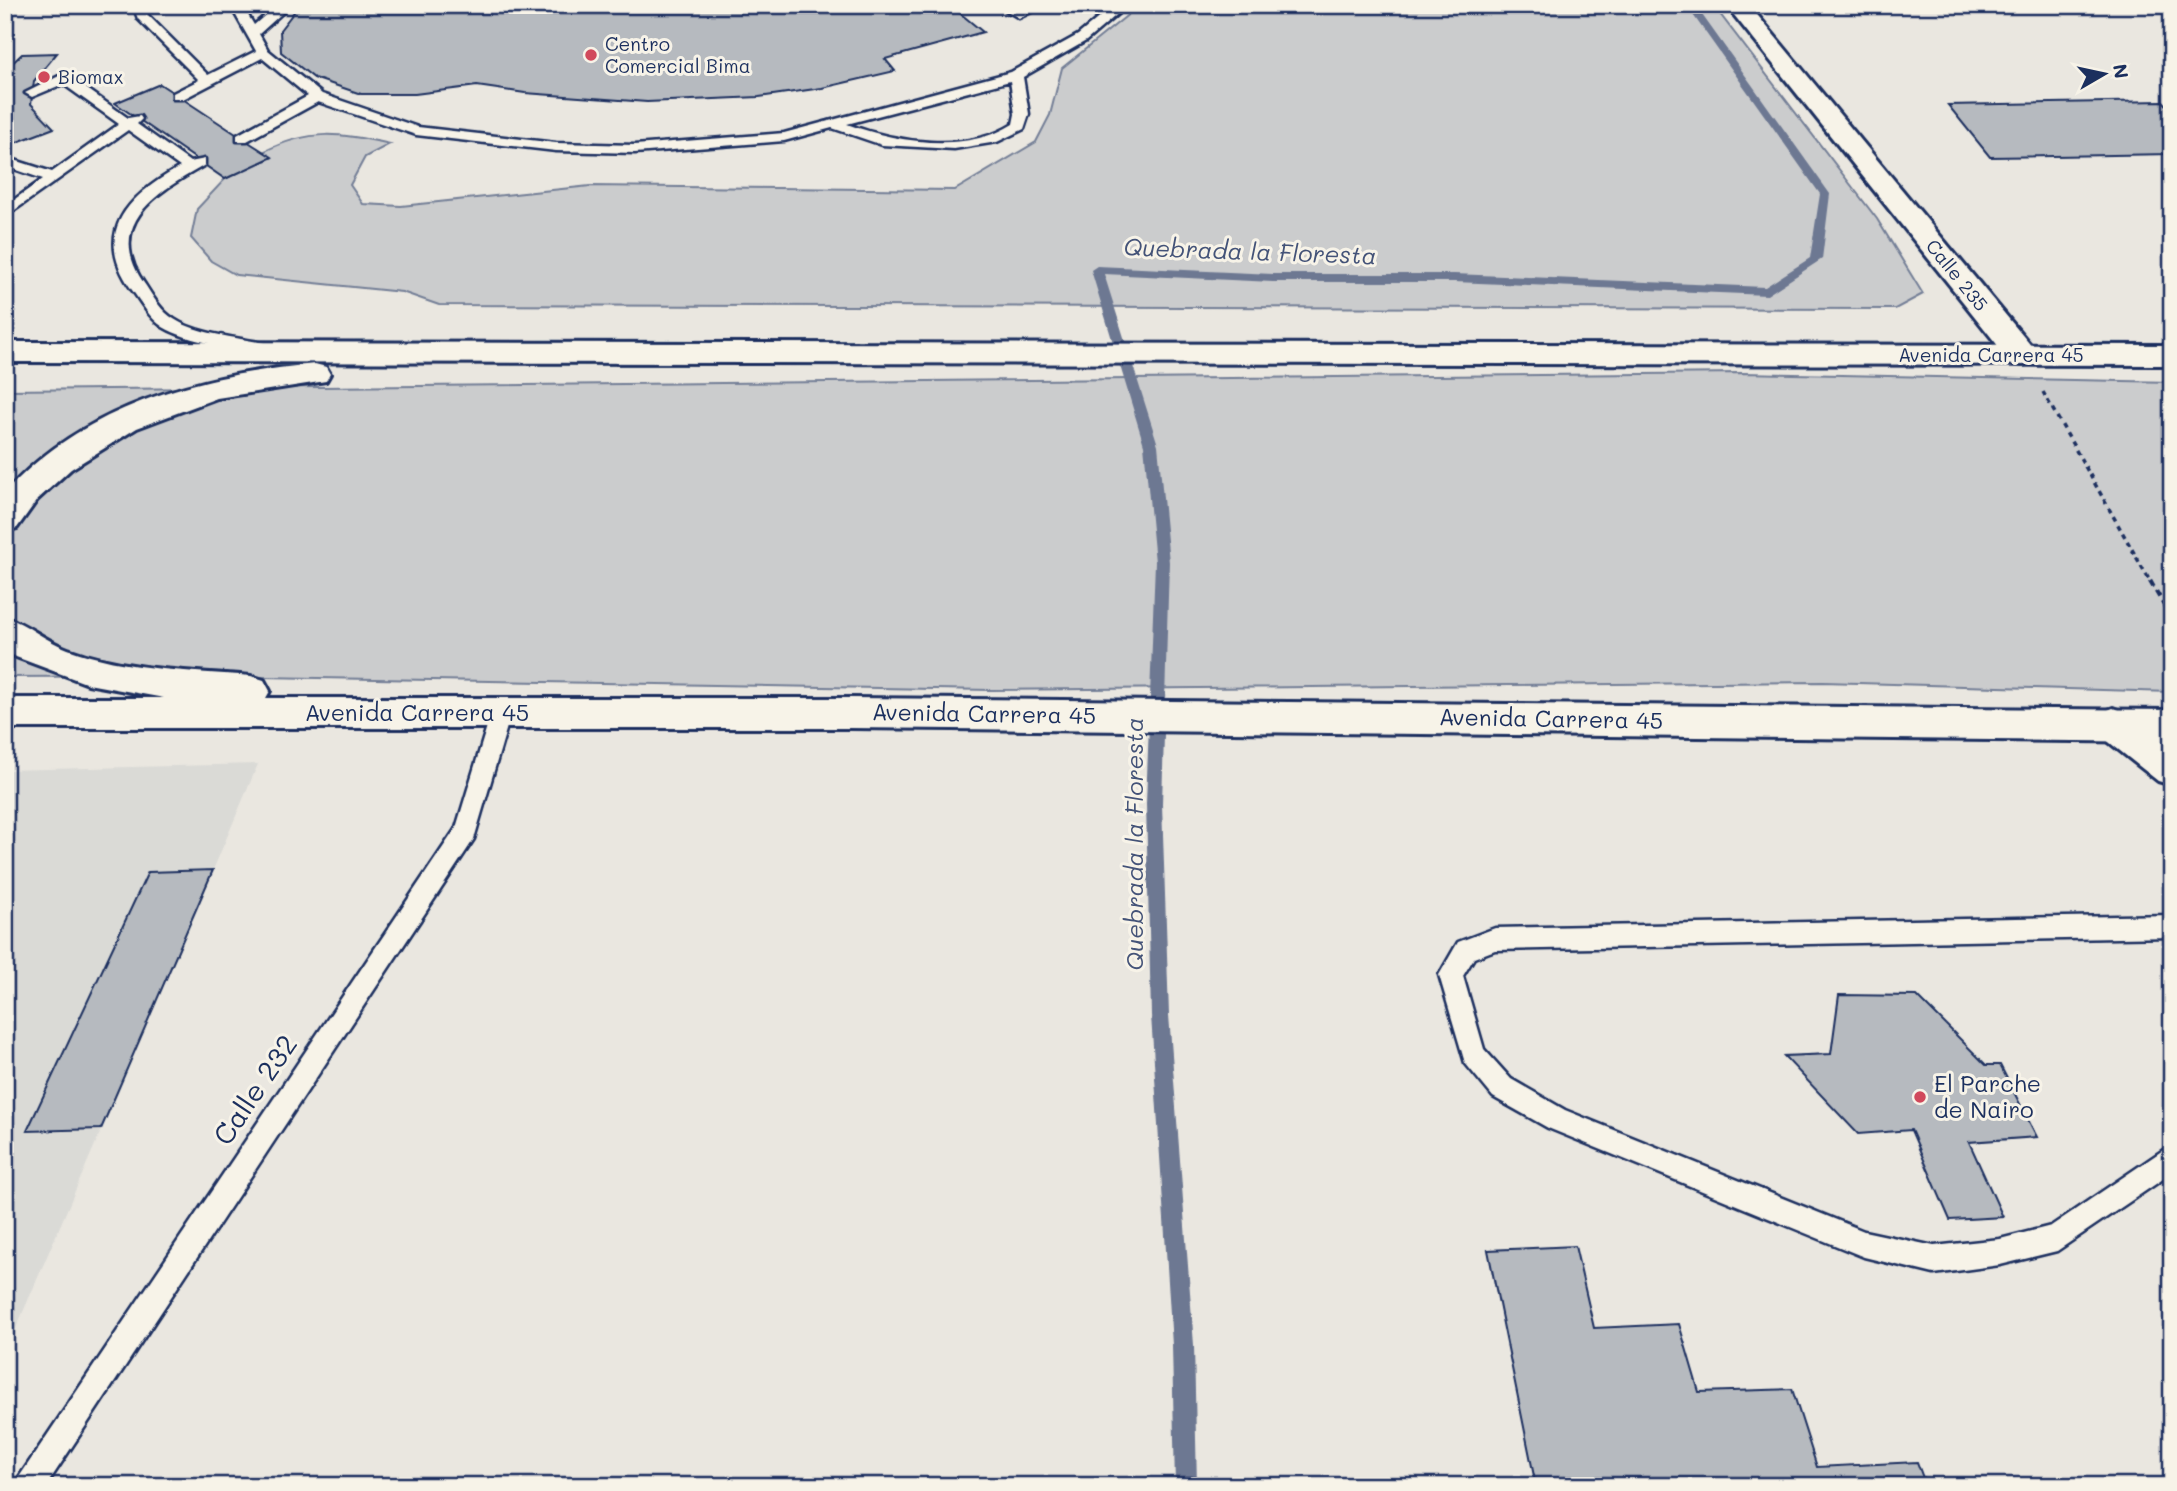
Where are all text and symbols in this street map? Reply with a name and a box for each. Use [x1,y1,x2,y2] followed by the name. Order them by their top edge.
[605,31,751,78] place label: Centro Comercial Bima
[2068,38,2138,108] north arrow
[583,47,599,63] marker: Centro Comercial Bima
[2108,62,2135,80] text: N
[58,64,124,89] place label: Biomax
[36,69,52,85] marker: Biomax
[1123,231,1377,270] water label: Quebrada la Floresta
[1921,234,1994,316] street label: Calle 235
[1898,342,2084,367] street label: Avenida Carrera 45
[872,696,1096,730] street label: Avenida Carrera 45
[305,697,529,727] street label: Avenida Carrera 45
[1439,701,1663,735] street label: Avenida Carrera 45
[1118,717,1149,971] water label: Quebrada la Floresta
[204,1027,304,1151] street label: Calle 232
[1934,1068,2041,1124] place label: El Parche de Nairo
[1912,1089,1928,1105] marker: El Parche de Nairo

